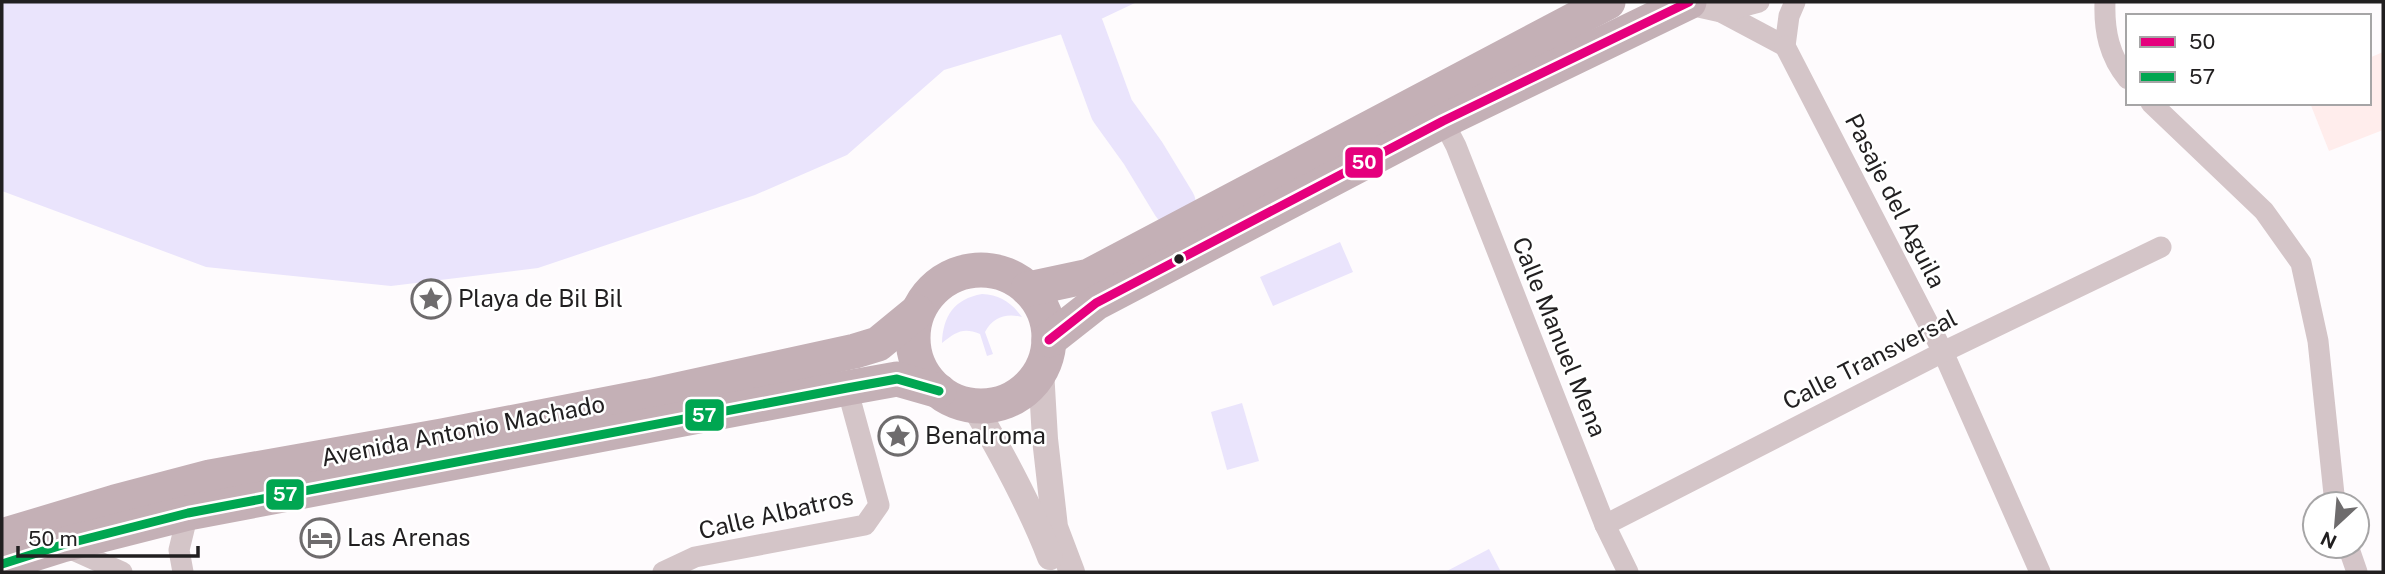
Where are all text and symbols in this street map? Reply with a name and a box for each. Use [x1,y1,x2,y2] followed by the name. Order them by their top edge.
[2126,14,2371,105] legend
[2189,29,2215,54] text: 50
[2189,64,2215,89] text: 57
[1840,109,1952,292] street label: Pasaje del Aguila
[1344,146,1384,179] line badge: 50
[1351,151,1377,173] text: 50
[1507,233,1613,441] street label: Calle Manuel Mena
[1172,252,1186,266] unlabelled marker
[410,278,452,320] place icon: Playa de Bil Bil
[458,284,623,312] place label: Playa de Bil Bil
[1778,303,1961,415] street label: Calle Transversal
[319,389,607,471] street label: Avenida Antonio Machado
[684,398,725,432] line badge: 57
[692,404,716,426] text: 57
[877,415,919,457] place icon: Benalroma
[925,421,1046,449] place label: Benalroma
[265,478,305,511] line badge: 57
[696,482,856,544] street label: Calle Albatros
[273,483,297,505] text: 57
[2301,490,2371,560] north arrow
[18,514,198,558] scale bar
[299,517,341,559] hotel icon: Las Arenas
[347,523,470,551] place label: Las Arenas
[28,526,78,551] text: 50 m
[2317,527,2340,553] text: N

